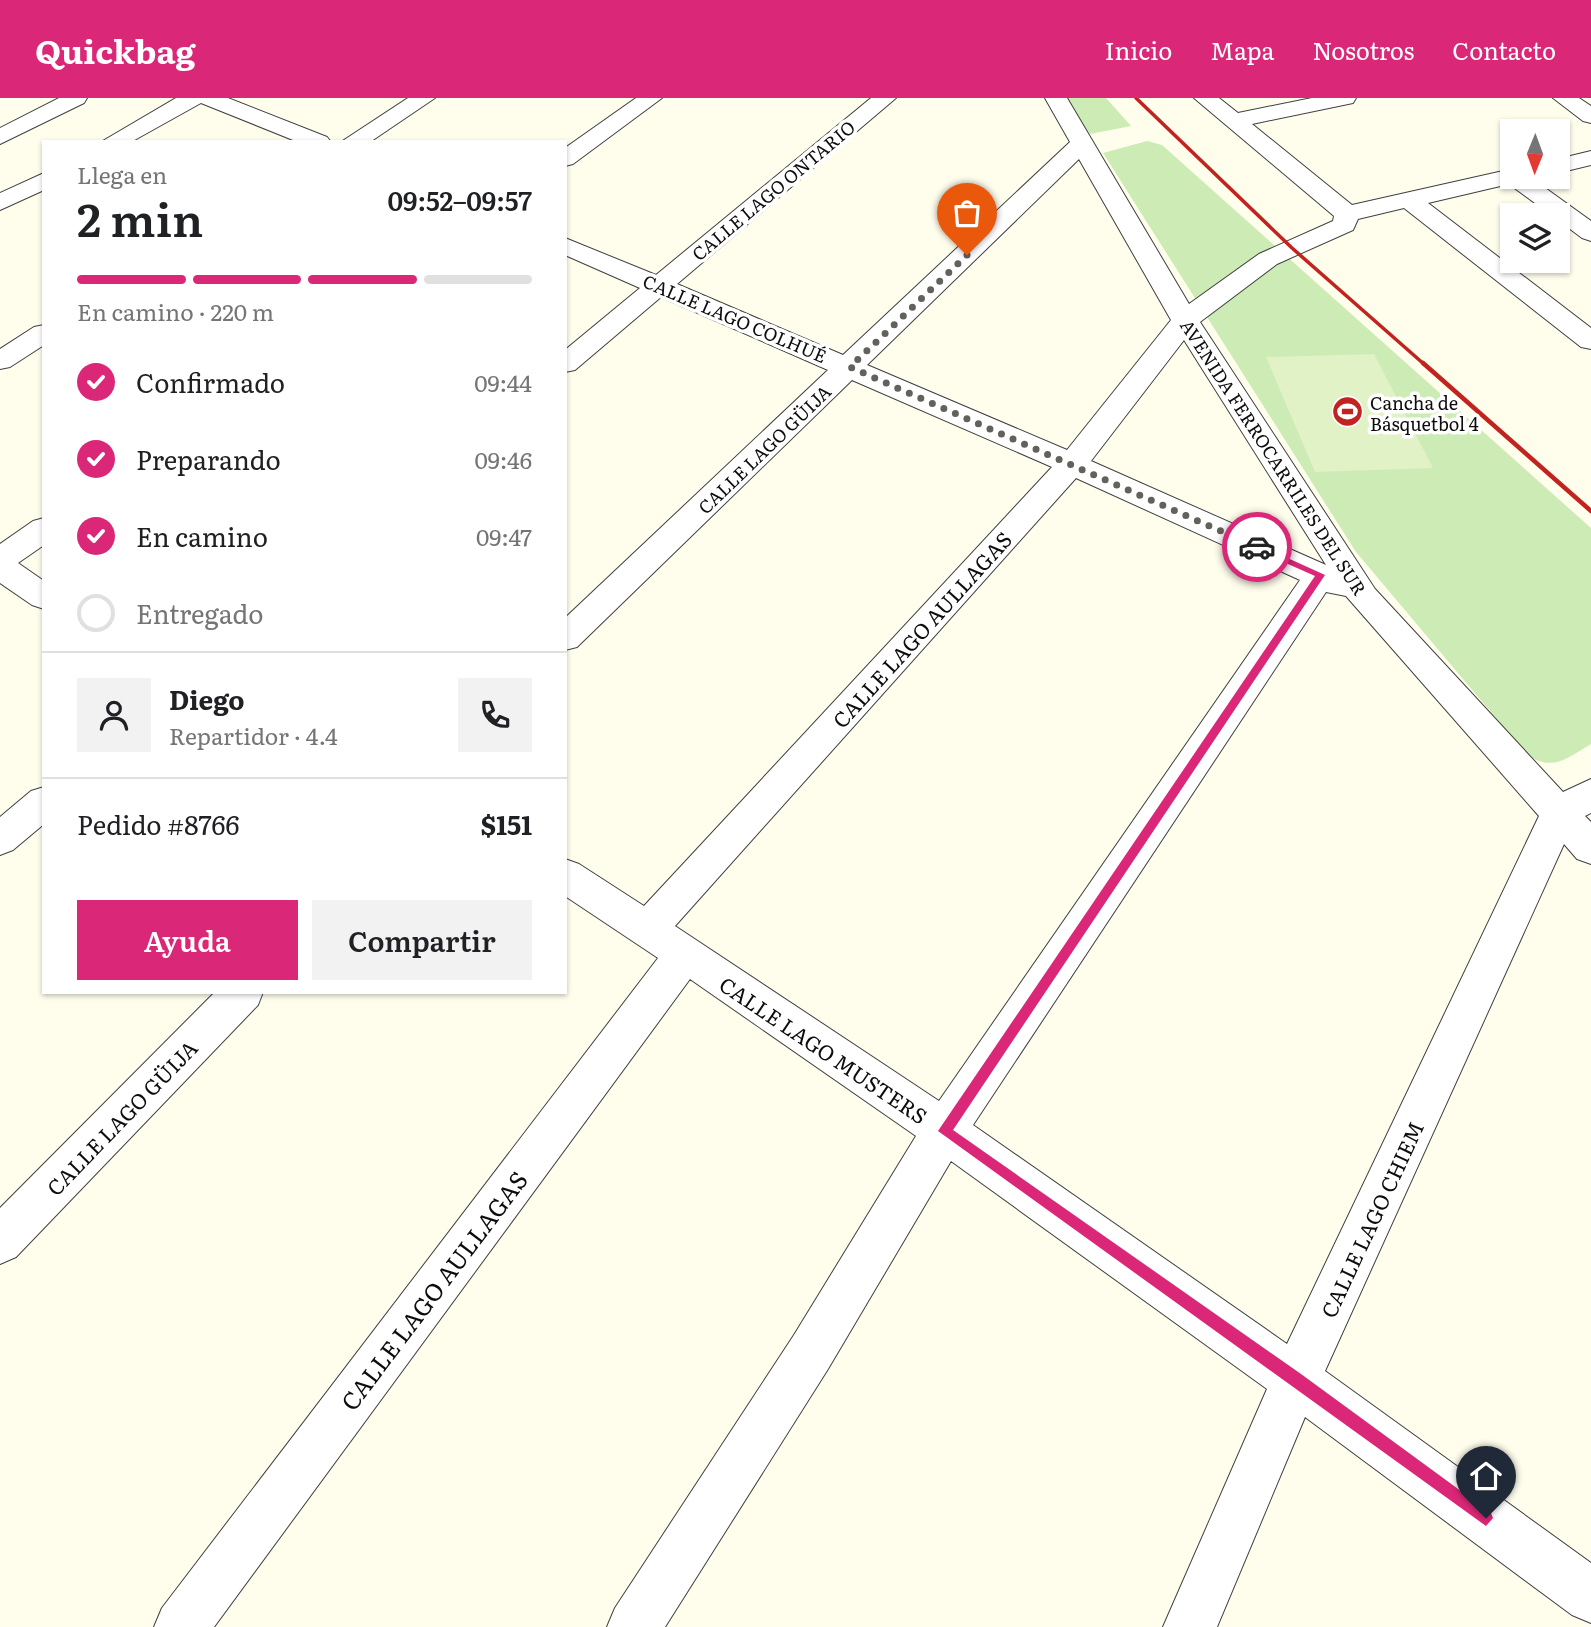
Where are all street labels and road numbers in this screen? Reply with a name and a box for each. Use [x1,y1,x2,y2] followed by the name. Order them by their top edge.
[685,113,861,267] street label: CALLE LAGO ONTARIO
[639,267,831,369] street label: CALLE LAGO COLHUÉ
[1174,313,1374,601] street label: AVENIDA FERROCARRILES DEL SUR
[691,378,837,520] street label: CALLE LAGO GÜIJA
[824,524,1018,734] street label: CALLE LAGO AULLAGAS
[714,968,934,1130] street label: CALLE LAGO MUSTERS
[39,1032,204,1202] street label: CALLE LAGO GÜIJA
[1312,1116,1430,1322] street label: CALLE LAGO CHIEM
[331,1163,535,1417] street label: CALLE LAGO AULLAGAS

